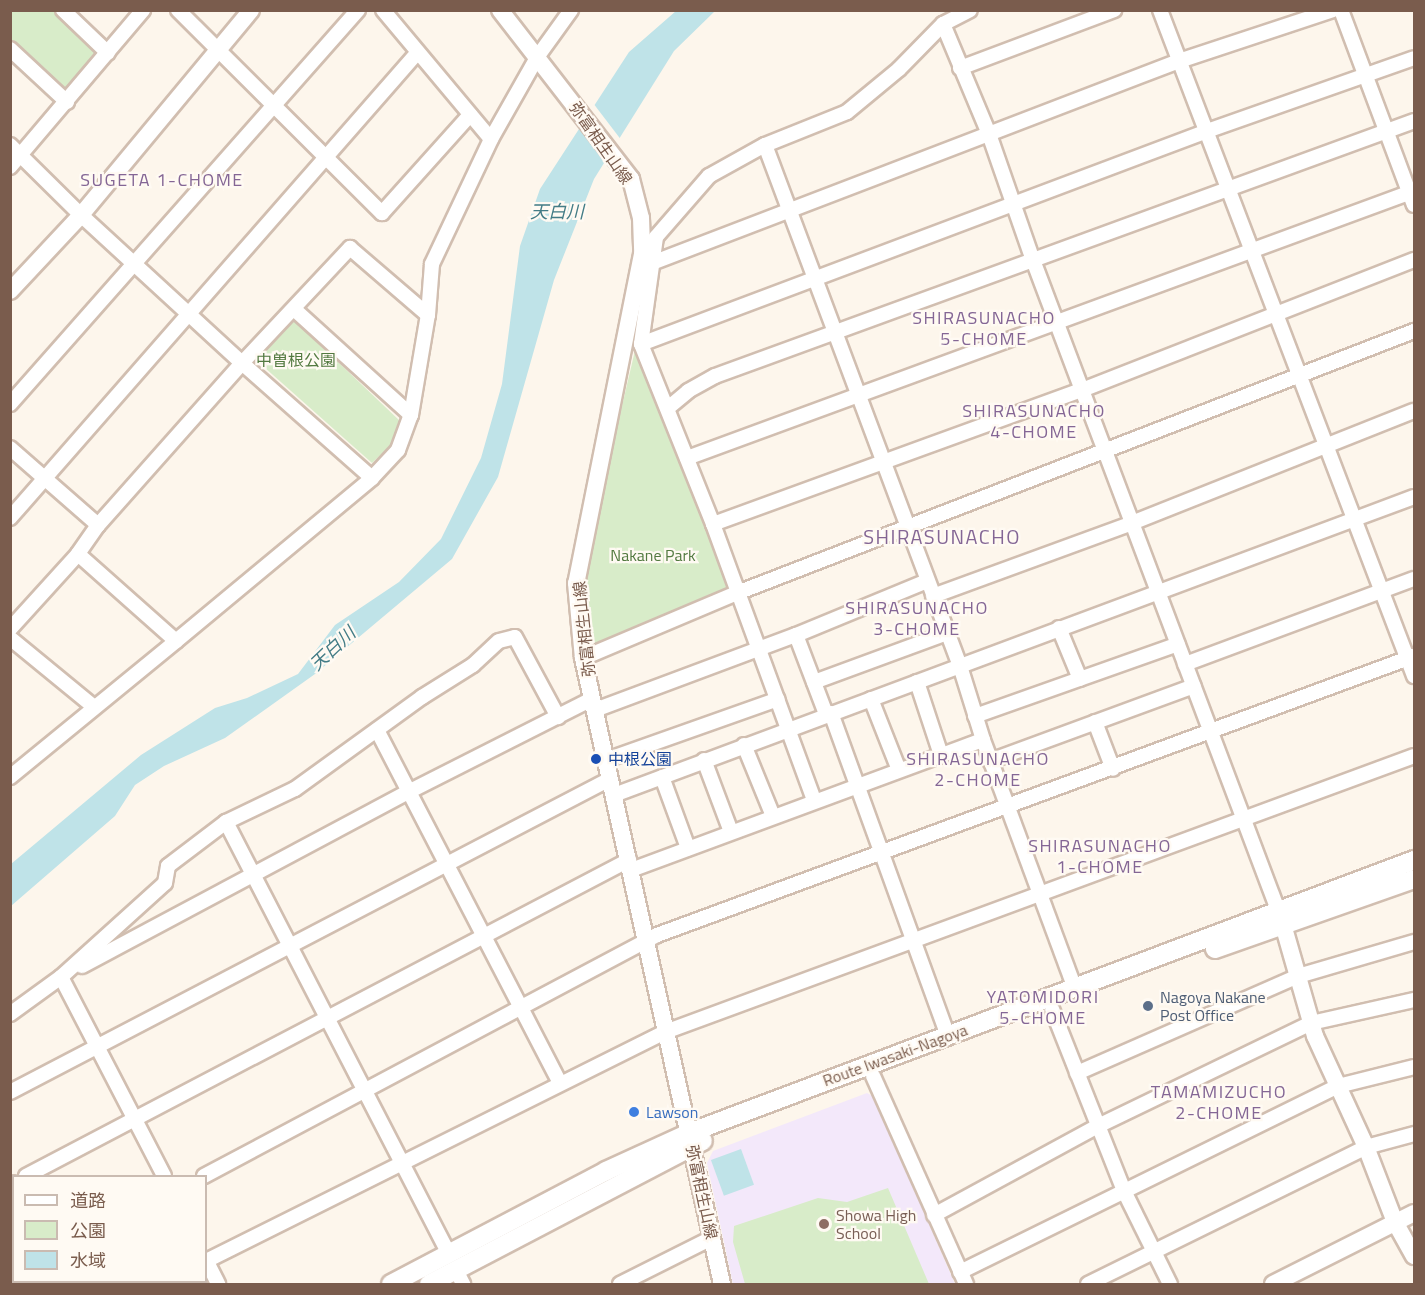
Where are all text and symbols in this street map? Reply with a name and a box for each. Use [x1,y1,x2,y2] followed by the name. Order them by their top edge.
[566,98,636,188] street label: 弥富相生山線
[80,169,244,191] district label: SUGETA 1-CHOME
[530,201,584,223] water label: 天白川
[912,308,1056,350] district label: SHIRASUNACHO 5-CHOME
[256,350,336,370] park label: 中曽根公園
[962,401,1106,444] district label: SHIRASUNACHO 4-CHOME
[863,524,1021,548] district label: SHIRASUNACHO
[610,545,696,565] park label: Nakane Park
[569,580,599,678] street label: 弥富相生山線
[845,598,989,640] district label: SHIRASUNACHO 3-CHOME
[306,623,360,675] water label: 天白川
[608,749,672,769] place label: 中根公園
[906,749,1050,792] district label: SHIRASUNACHO 2-CHOME
[589,752,603,766] marker: 中根公園
[1028,836,1172,878] district label: SHIRASUNACHO 1-CHOME
[986,987,1100,1030] district label: YATOMIDORI 5-CHOME
[1160,987,1266,1025] place label: Nagoya Nakane Post Office
[1141,999,1155,1013] marker: Nagoya Nakane Post Office
[820,1020,970,1090] street label: Route Iwasaki-Nagoya
[1151,1082,1287,1124] district label: TAMAMIZUCHO 2-CHOME
[646,1102,698,1122] place label: Lawson
[627,1105,641,1119] marker: Lawson
[683,1143,721,1241] street label: 弥富相生山線
[12,1175,207,1283] legend
[70,1187,106,1214] text: 道路
[836,1205,916,1243] place label: Showa High School
[70,1217,106,1244] text: 公園
[817,1217,831,1231] marker: Showa High School
[70,1247,106,1274] text: 水域

